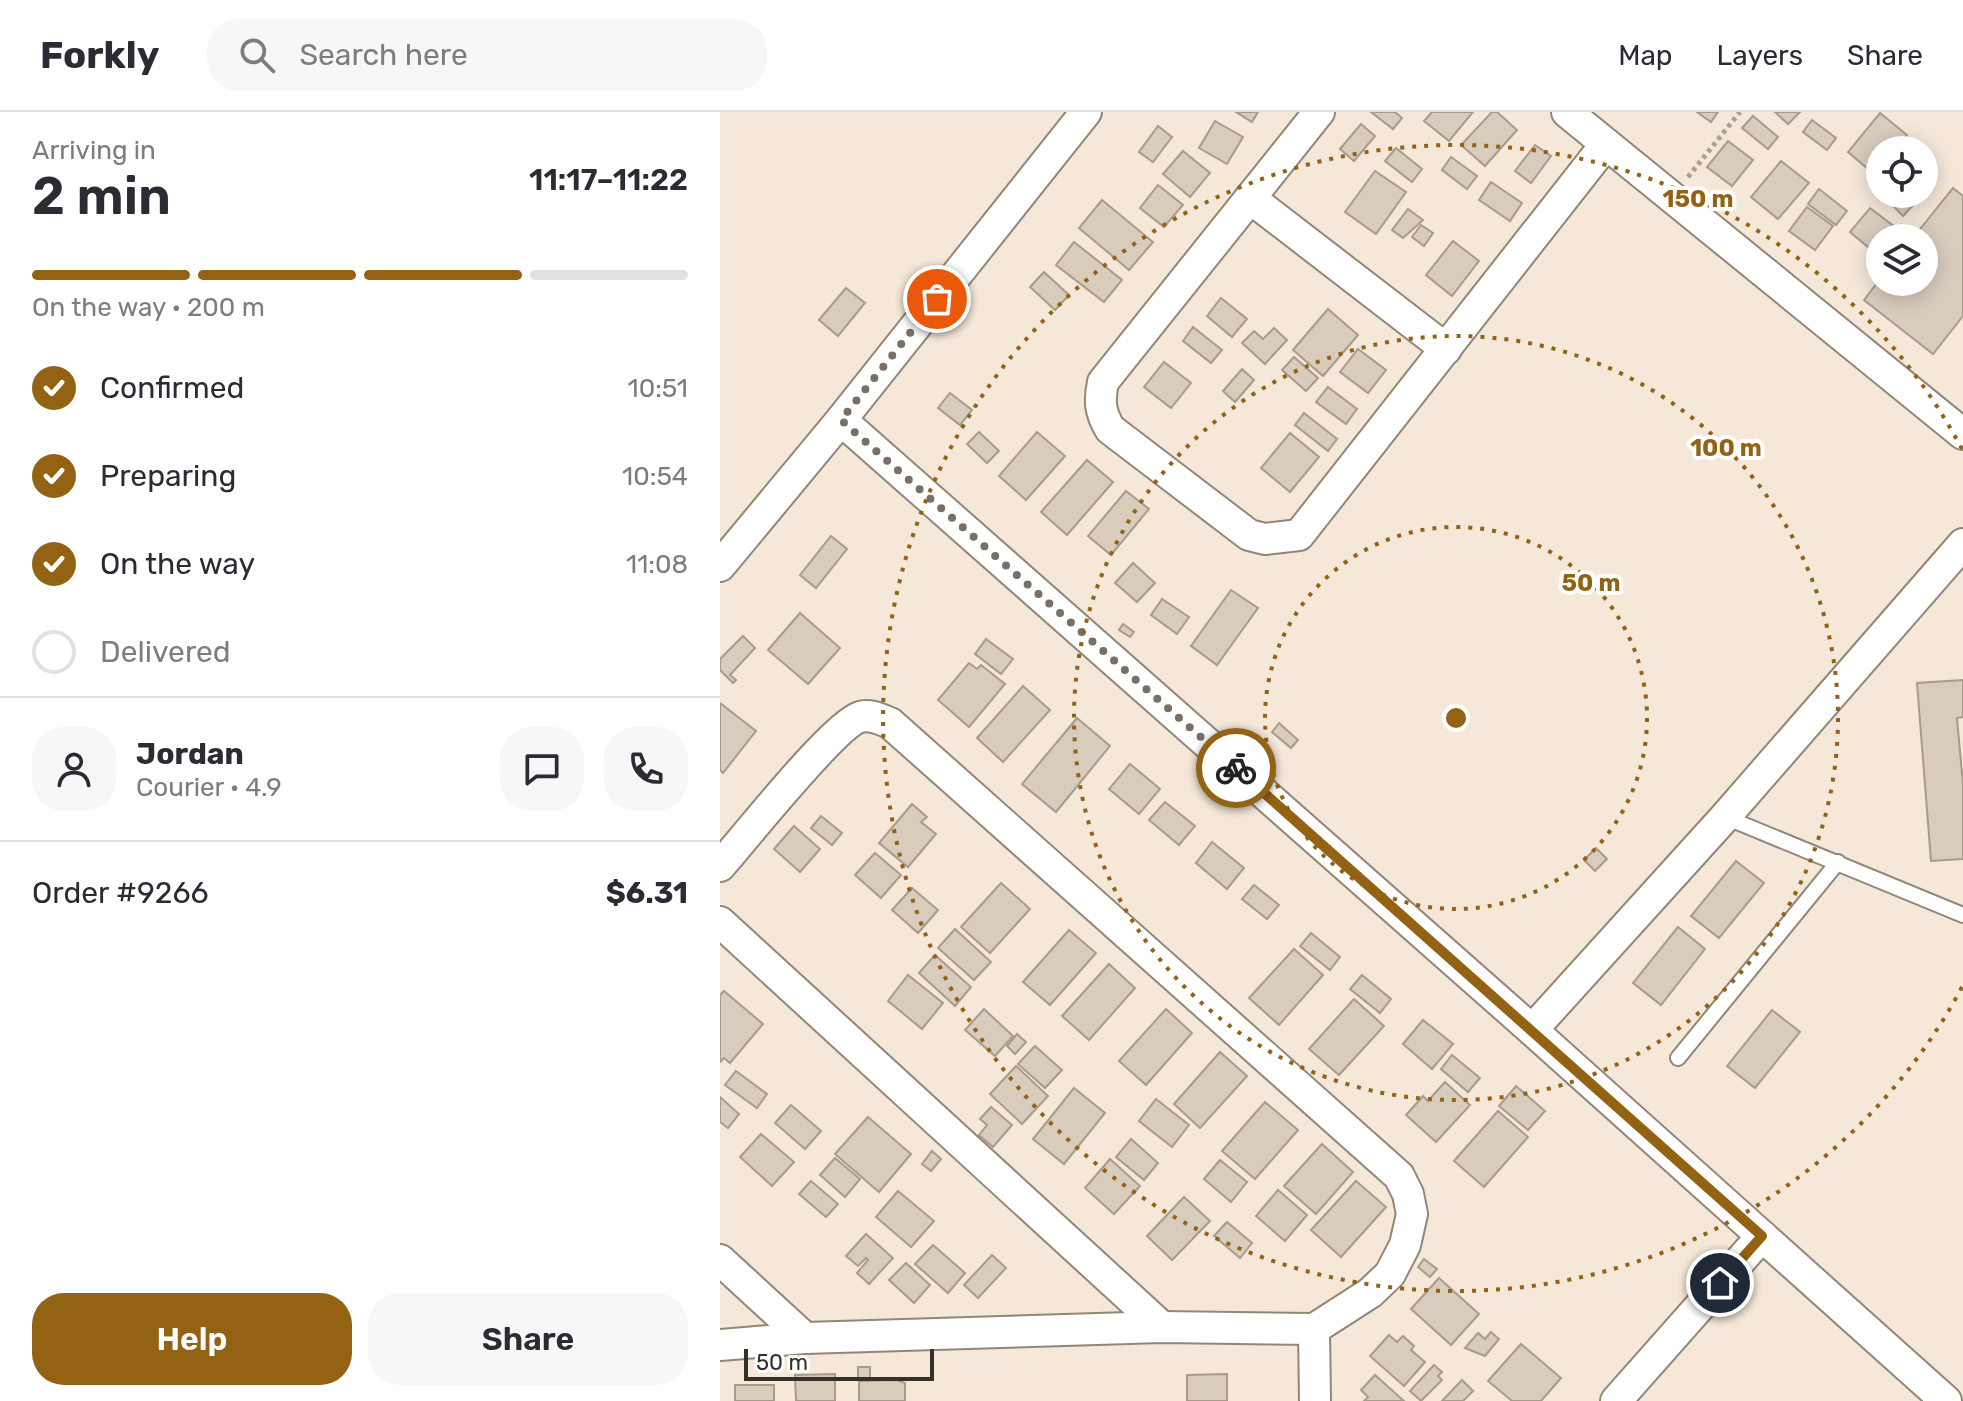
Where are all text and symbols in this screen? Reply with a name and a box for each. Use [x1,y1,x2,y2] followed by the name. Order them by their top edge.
[207,19,767,91] search box
[40,32,159,78] text: Forkly
[235,33,279,77] icon: search
[299,37,468,73] text: Search here
[1618,39,1673,72] text: Map
[1717,39,1803,72] text: Layers
[1847,39,1923,72] text: Share
[32,135,156,166] text: Arriving in
[1866,136,1938,296] map controls
[1866,136,1938,208] button: locate
[529,162,688,198] text: 11:17–11:22
[32,165,171,227] text: 2 min
[1663,185,1733,213] text: 150 m
[1866,224,1938,296] button: layers
[903,265,971,333] pin
[915,277,959,321] icon: bag
[32,292,265,323] text: On the way · 200 m
[32,366,76,410] icon: check
[100,370,244,406] text: Confirmed
[628,373,688,404] text: 10:51
[1690,434,1762,462] text: 100 m
[32,454,76,498] icon: check
[100,458,236,494] text: Preparing
[622,461,688,492] text: 10:54
[32,542,76,586] icon: check
[100,546,255,582] text: On the way
[626,549,688,580] text: 11:08
[1562,569,1620,597] text: 50 m
[100,634,231,670] text: Delivered
[1442,704,1470,732] centre of rings
[32,727,116,811] button: person
[500,727,584,811] button: chat
[604,727,688,811] button: phone
[1196,728,1276,808] courier
[136,736,244,772] text: Jordan
[1214,746,1258,790] icon: bike
[136,772,282,803] text: Courier · 4.9
[32,875,209,911] text: Order #9266
[606,875,688,911] text: $6.31
[1686,1249,1754,1317] pin
[1698,1261,1742,1305] icon: home
[32,1293,352,1385] button: Help
[368,1293,688,1385] button: Share
[744,1345,934,1381] scale bar
[756,1349,808,1376] text: 50 m

